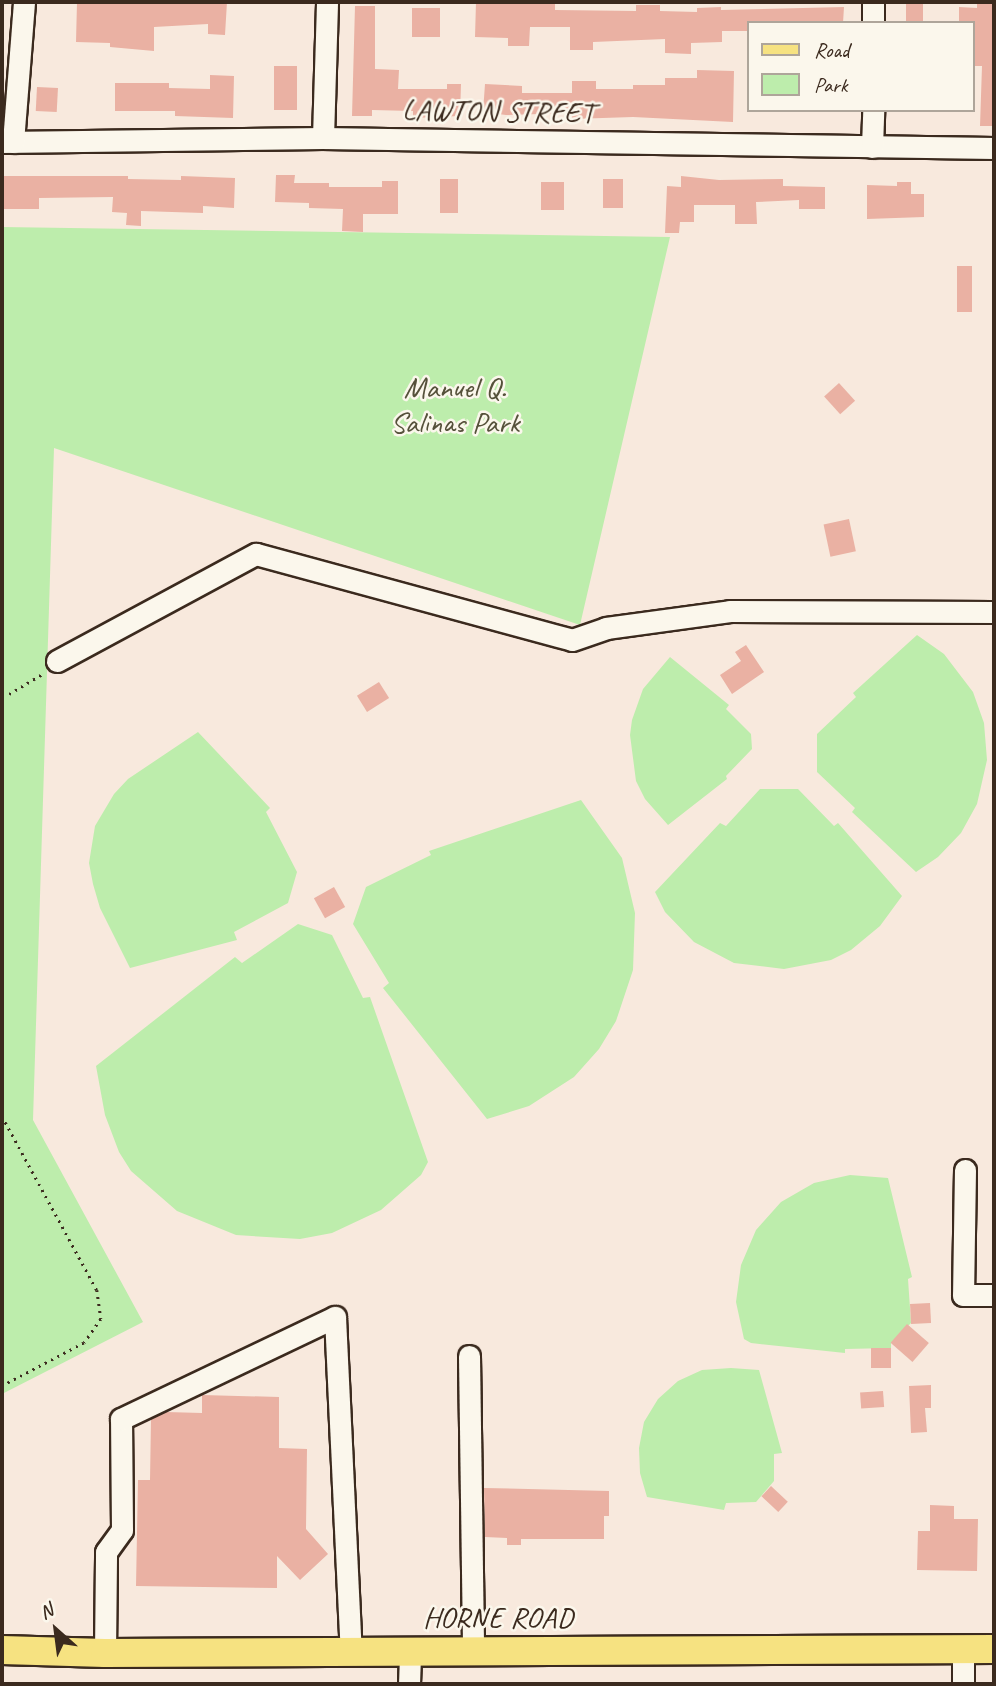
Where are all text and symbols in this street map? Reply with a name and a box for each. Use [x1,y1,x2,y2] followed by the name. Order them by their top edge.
[748,21,975,112] legend
[814,37,849,63] text: Road
[814,72,847,98] text: Park
[402,91,594,131] street label: LAWTON STREET
[391,369,519,440] park label: Manuel Q. Salinas Park
[21,1595,91,1665] north arrow
[35,1598,57,1625] text: N
[423,1599,573,1635] street label: HORNE ROAD

